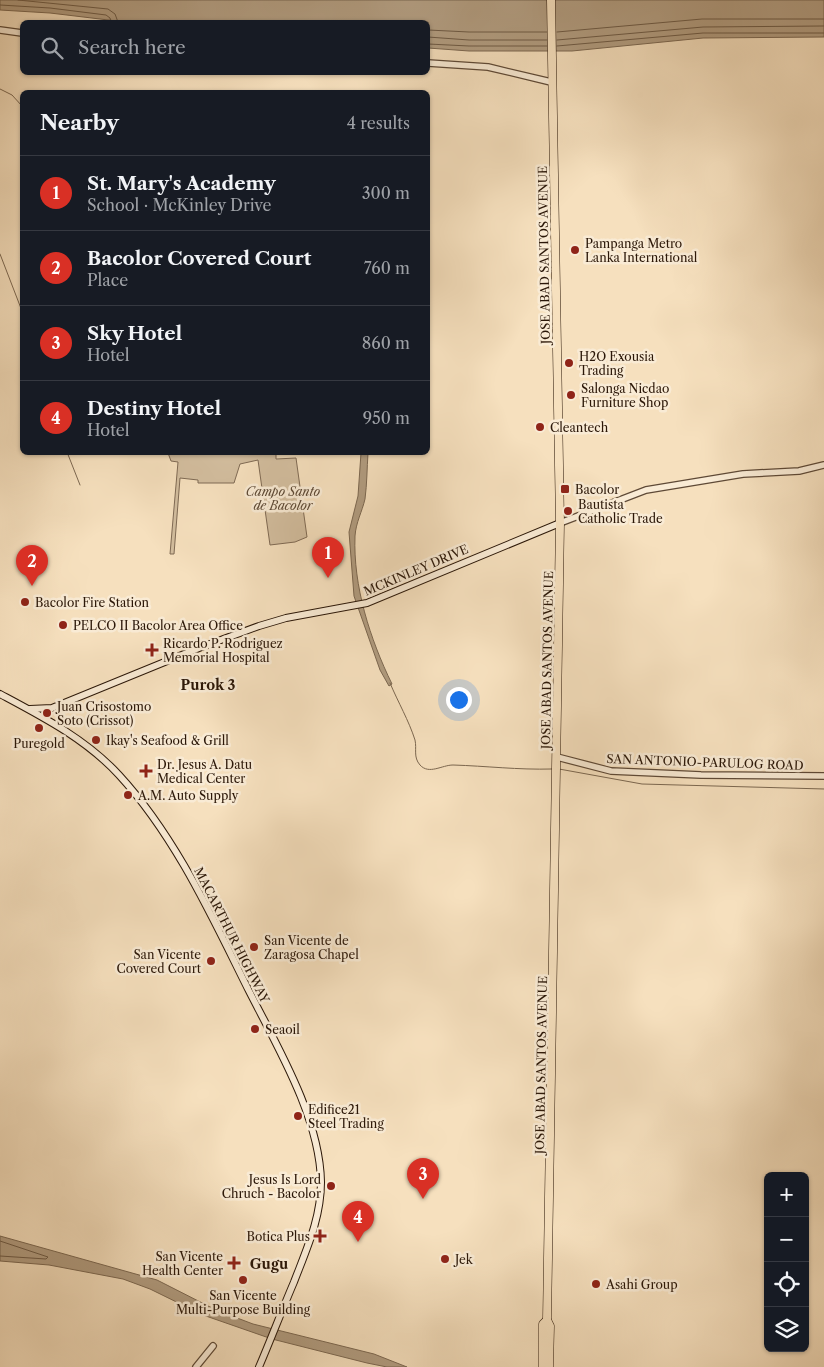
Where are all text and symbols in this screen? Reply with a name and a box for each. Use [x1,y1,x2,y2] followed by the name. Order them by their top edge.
[20,20,430,75] search box
[38,34,66,62] icon: search
[78,36,186,59] text: Search here
[40,110,119,135] text: Nearby
[347,113,410,133] text: 4 results
[535,166,553,346] street label: JOSE ABAD SANTOS AVENUE
[87,172,276,195] text: St. Mary's Academy
[52,183,60,203] text: 1
[362,183,410,203] text: 300 m
[87,195,272,215] text: School · McKinley Drive
[585,236,698,265] place label: Pampanga Metro Lanka International
[569,244,581,256] marker: Pampanga Metro Lanka International
[87,247,312,270] text: Bacolor Covered Court
[51,258,61,278] text: 2
[364,258,410,278] text: 760 m
[87,270,128,290] text: Place
[87,322,182,345] text: Sky Hotel
[51,333,61,353] text: 3
[362,333,410,353] text: 860 m
[87,345,130,365] text: Hotel
[579,349,655,378] place label: H2O Exousia Trading
[563,357,575,369] marker: H2O Exousia Trading
[581,381,669,410] place label: Salonga Nicdao Furniture Shop
[565,389,577,401] marker: Salonga Nicdao Furniture Shop
[87,397,221,420] text: Destiny Hotel
[51,408,61,428] text: 4
[363,408,410,428] text: 950 m
[87,420,130,440] text: Hotel
[550,420,609,435] place label: Cleantech
[534,421,546,433] marker: Cleantech
[575,482,619,497] place label: Bacolor
[559,483,571,495] marker: Bacolor
[246,484,321,513] park label: Campo Santo de Bacolor
[578,497,663,526] place label: Bautista Catholic Trade
[562,505,574,517] marker: Bautista Catholic Trade
[312,537,344,578] pin: 1
[361,541,471,599] street label: MCKINLEY DRIVE
[16,545,48,586] pin: 2
[538,571,556,751] street label: JOSE ABAD SANTOS AVENUE
[35,595,150,610] place label: Bacolor Fire Station
[19,596,31,608] marker: Bacolor Fire Station
[73,618,243,633] place label: PELCO II Bacolor Area Office
[57,619,69,631] marker: PELCO II Bacolor Area Office
[163,636,283,665] place label: Ricardo P. Rodriguez Memorial Hospital
[145,643,159,657] marker: Ricardo P. Rodriguez Memorial Hospital
[181,676,236,694] district label: Purok 3
[446,687,472,713] your location
[55,699,151,728] place label: Juan Crisostomo Soto (Crissot)
[41,707,53,719] marker: Juan Crisostomo Soto (Crissot)
[33,722,45,734] marker: Puregold
[106,733,229,748] place label: Ikay's Seafood & Grill
[90,734,102,746] marker: Ikay's Seafood & Grill
[13,736,65,751] place label: Puregold
[606,751,804,773] street label: SAN ANTONIO-PARULOG ROAD
[157,757,253,786] place label: Dr. Jesus A. Datu Medical Center
[139,764,153,778] marker: Dr. Jesus A. Datu Medical Center
[137,788,239,803] place label: A.M. Auto Supply
[122,789,134,801] marker: A.M. Auto Supply
[191,864,273,1006] street label: MACARTHUR HIGHWAY
[264,933,359,962] place label: San Vicente de Zaragosa Chapel
[248,941,260,953] marker: San Vicente de Zaragosa Chapel
[116,947,202,976] place label: San Vicente Covered Court
[205,955,217,967] marker: San Vicente Covered Court
[532,976,550,1156] street label: JOSE ABAD SANTOS AVENUE
[265,1022,300,1037] place label: Seaoil
[249,1023,261,1035] marker: Seaoil
[308,1102,384,1131] place label: Edifice21 Steel Trading
[292,1110,304,1122] marker: Edifice21 Steel Trading
[407,1158,439,1199] pin: 3
[222,1172,322,1201] place label: Jesus Is Lord Chruch - Bacolor
[764,1172,809,1352] map controls
[764,1172,809,1217] button: +
[325,1180,337,1192] marker: Jesus Is Lord Chruch - Bacolor
[342,1201,374,1242] pin: 4
[764,1217,809,1262] button: −
[247,1229,310,1244] place label: Botica Plus
[314,1230,326,1242] marker: Botica Plus
[142,1249,223,1278] place label: San Vicente Health Center
[453,1252,474,1267] place label: Jek
[439,1253,451,1265] marker: Jek
[250,1255,288,1273] district label: Gugu
[227,1256,241,1270] marker: San Vicente Health Center
[764,1262,809,1307] button: locate
[237,1274,249,1286] marker: San Vicente Multi-Purpose Building
[605,1277,678,1292] place label: Asahi Group
[590,1278,602,1290] marker: Asahi Group
[176,1288,311,1317] place label: San Vicente Multi-Purpose Building
[764,1307,809,1352] button: layers

